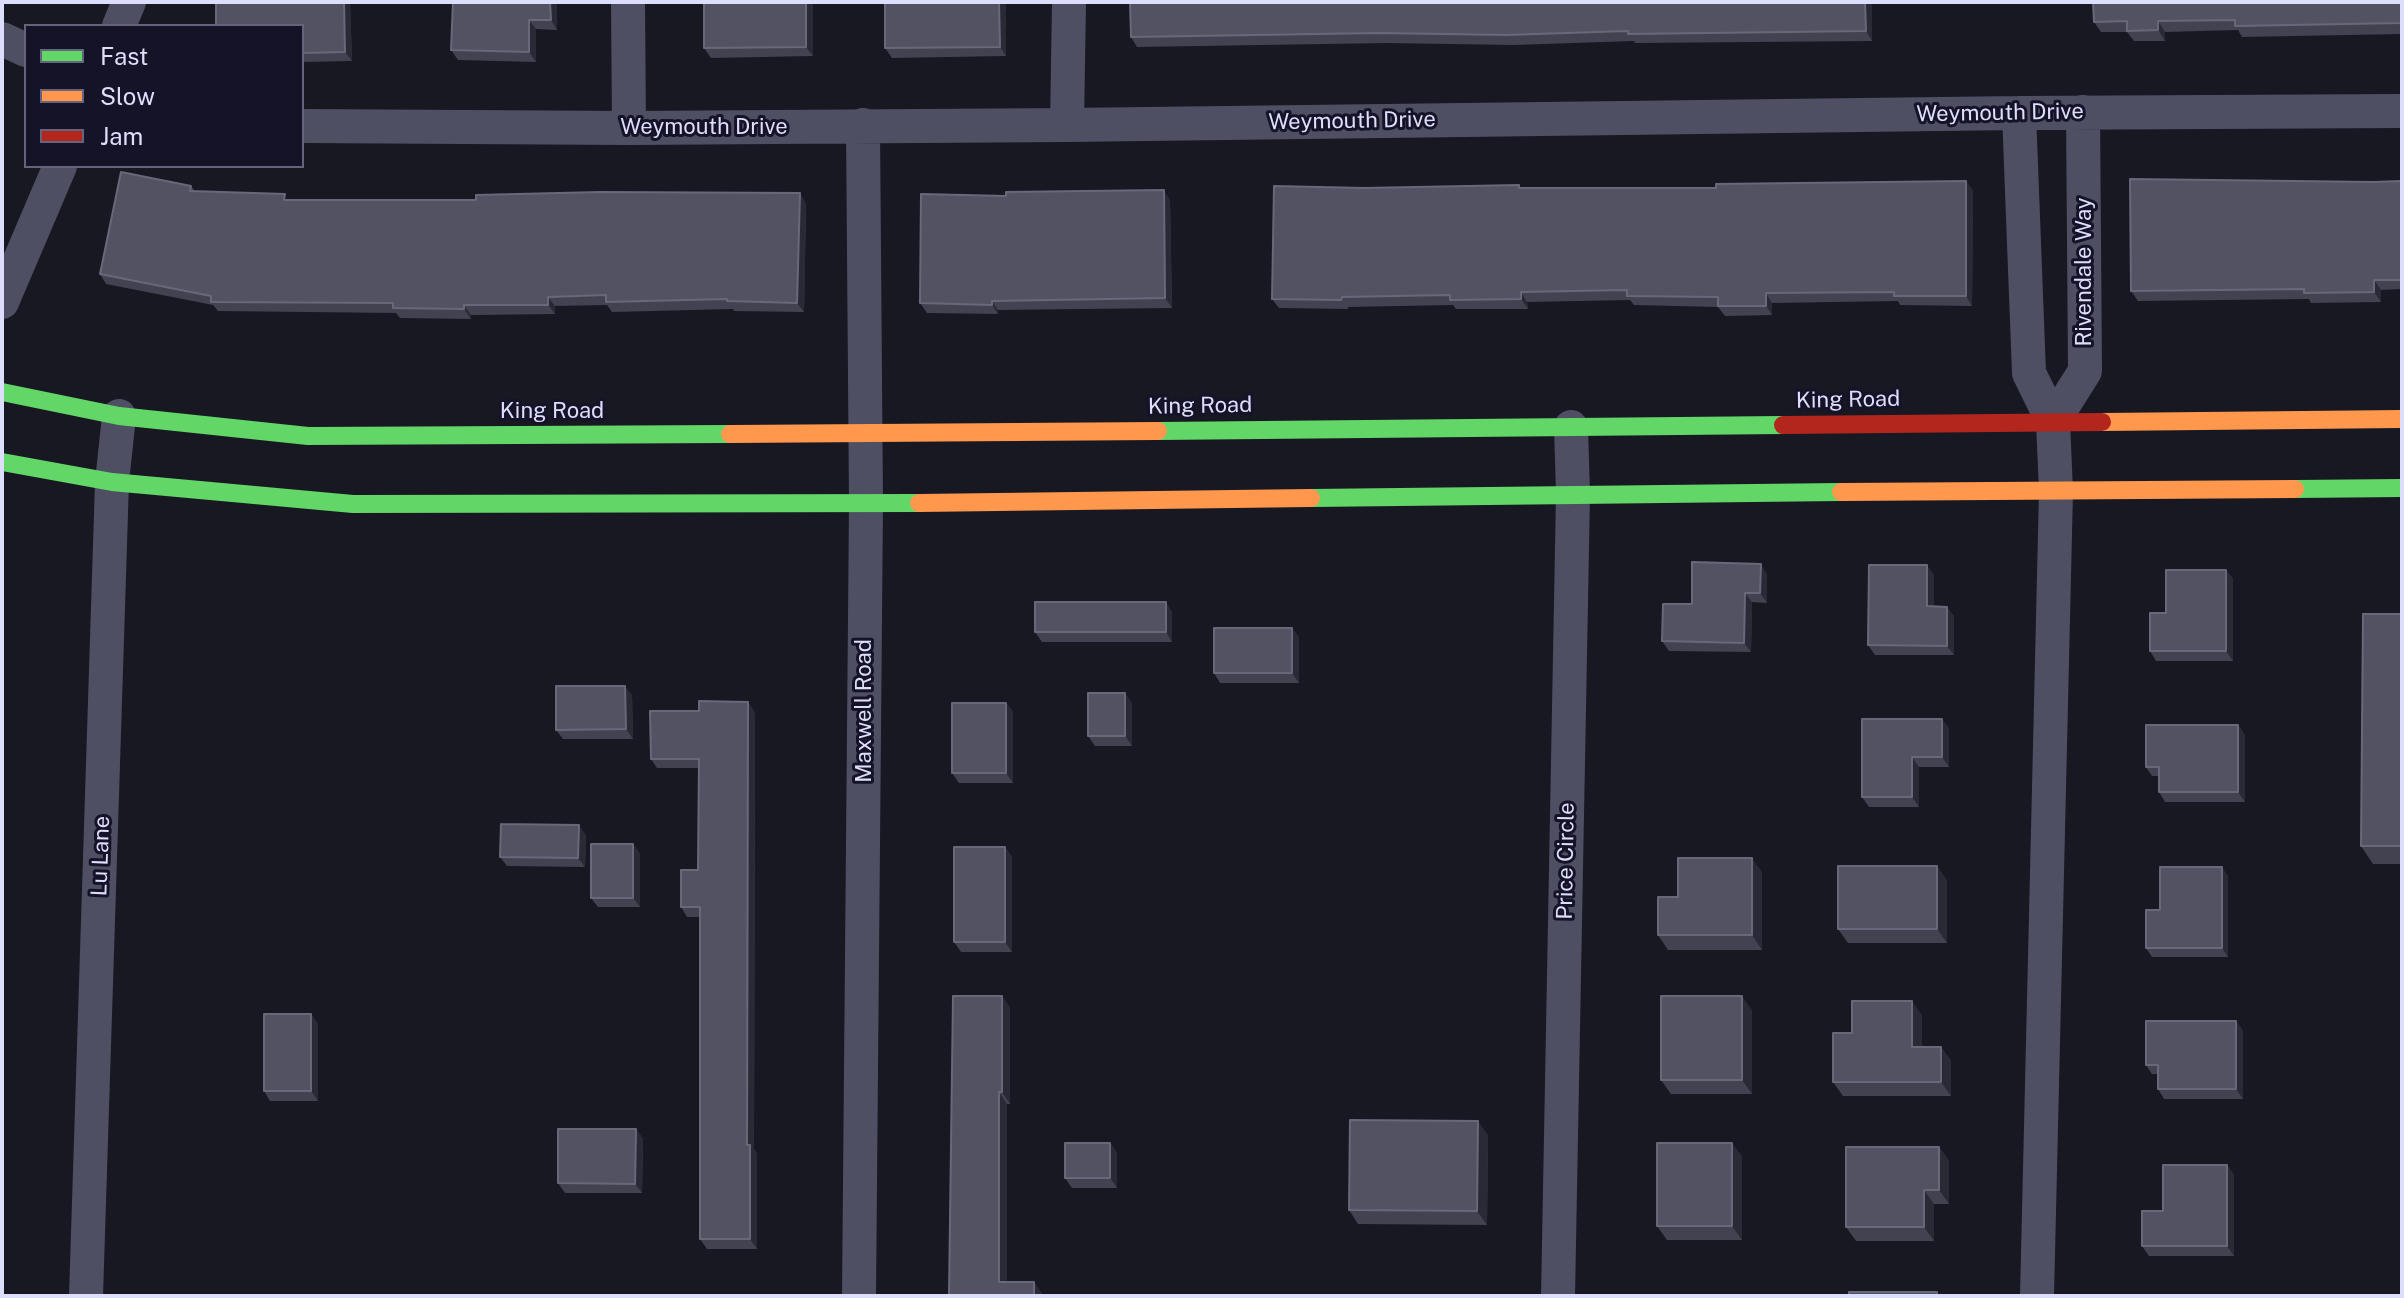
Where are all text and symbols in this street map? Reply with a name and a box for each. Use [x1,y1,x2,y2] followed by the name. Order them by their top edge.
[24,24,304,168] legend
[100,42,148,70] text: Fast
[100,82,155,110] text: Slow
[1916,98,2084,128] street label: Weymouth Drive
[1268,106,1436,136] street label: Weymouth Drive
[620,114,788,140] street label: Weymouth Drive
[100,122,143,150] text: Jam
[2071,197,2097,347] street label: Rivendale Way
[1796,386,1900,414] street label: King Road
[1148,392,1252,420] street label: King Road
[500,398,604,424] street label: King Road
[851,639,877,783] street label: Maxwell Road
[1552,802,1580,920] street label: Price Circle
[86,815,116,897] street label: Lu Lane

